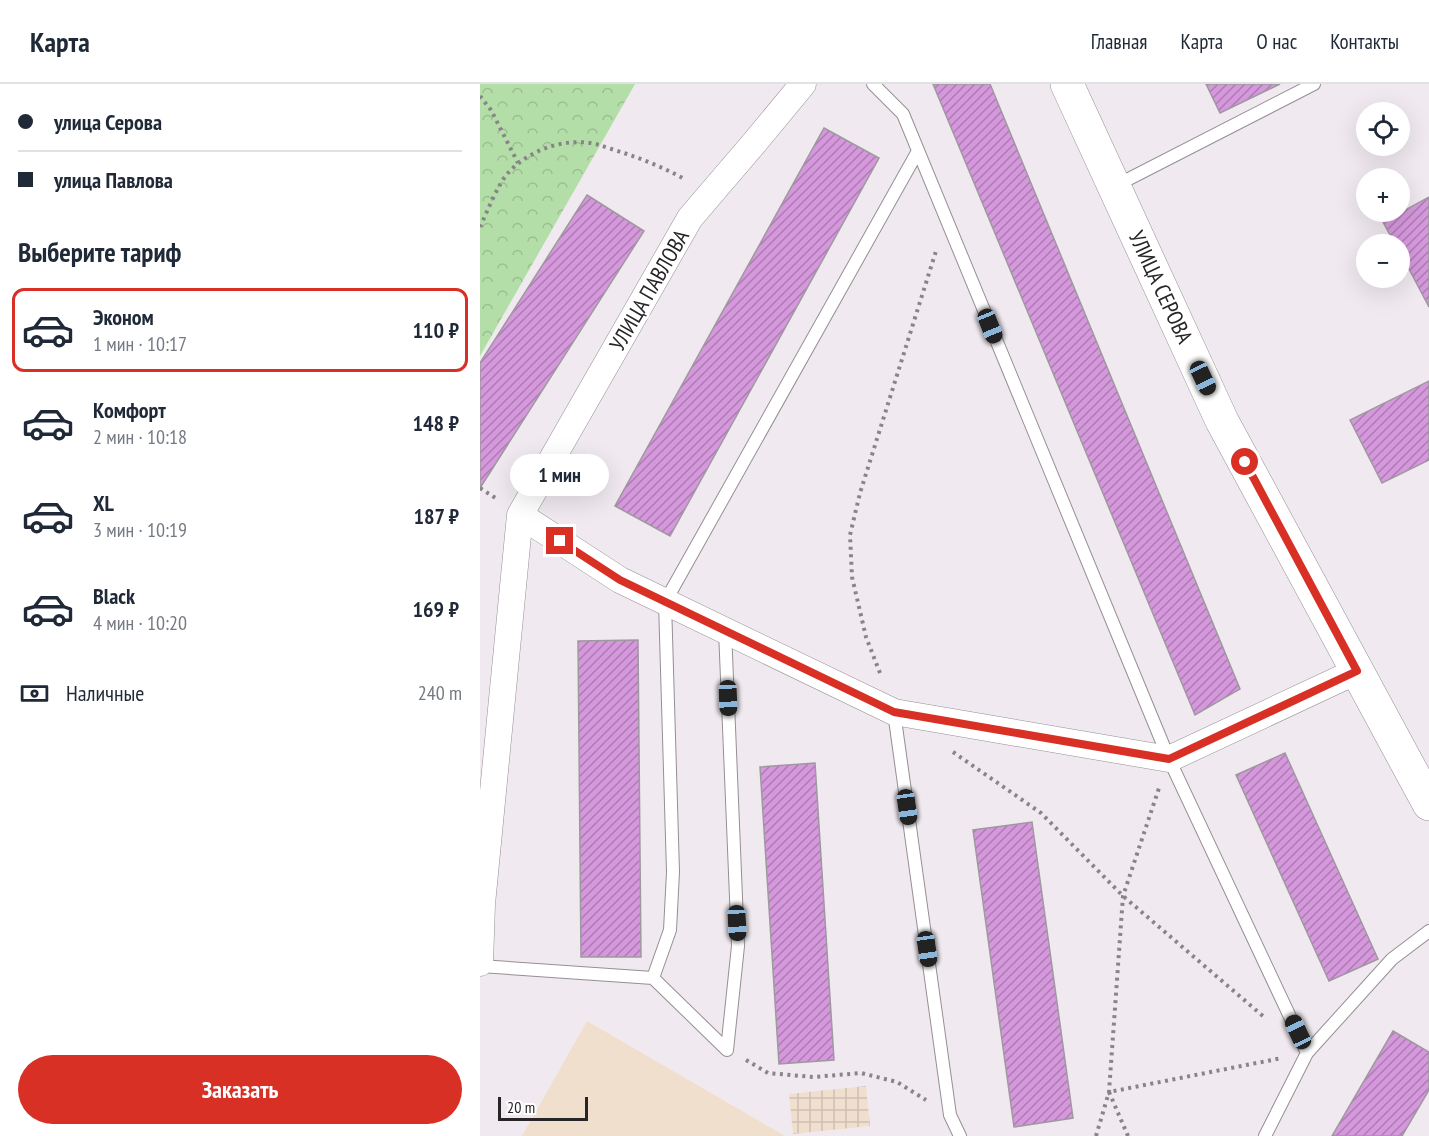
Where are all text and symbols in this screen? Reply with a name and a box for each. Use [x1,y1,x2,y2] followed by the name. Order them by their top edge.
[30,23,90,60] text: Карта
[1091,28,1147,55] text: Главная
[1180,28,1223,55] text: Карта
[1256,28,1297,55] text: О нас
[1330,28,1399,55] text: Контакты
[1356,102,1410,288] map controls
[1356,102,1410,156] button: locate
[54,108,162,136] text: улица Серова
[54,166,173,194] text: улица Павлова
[1356,168,1410,222] button: +
[603,224,695,356] street label: УЛИЦА ПАВЛОВА
[1123,226,1200,348] street label: УЛИЦА СЕРОВА
[1356,234,1410,288] button: −
[18,235,181,269] text: Выберите тариф
[21,303,75,357] icon: car
[93,303,154,331] text: Эконом
[975,306,1005,346] car
[412,316,459,344] text: 110 ₽
[93,331,187,357] text: 1 мин · 10:17
[1187,358,1219,398] car
[21,396,75,450] icon: car
[93,396,166,424] text: Комфорт
[412,409,459,437] text: 148 ₽
[93,424,187,450] text: 2 мин · 10:18
[1231,448,1258,475] route start
[511,454,610,496] callout: 1 мин
[538,462,581,488] text: 1 мин
[21,489,75,543] icon: car
[93,489,114,517] text: XL
[413,502,459,530] text: 187 ₽
[93,517,187,543] text: 3 мин · 10:19
[546,527,573,554] route end
[21,582,75,636] icon: car
[93,582,135,610] text: Black
[412,595,459,623] text: 169 ₽
[93,610,187,636] text: 4 мин · 10:20
[18,677,51,710] icon: cash
[66,679,144,707] text: Наличные
[418,680,462,706] text: 240 m
[718,680,738,716] car
[896,788,918,826] car
[727,905,747,941] car
[916,930,938,968] car
[1282,1012,1314,1052] car
[18,1055,462,1124] button: Заказать
[498,1094,588,1122] scale bar
[507,1097,535,1117] text: 20 m

